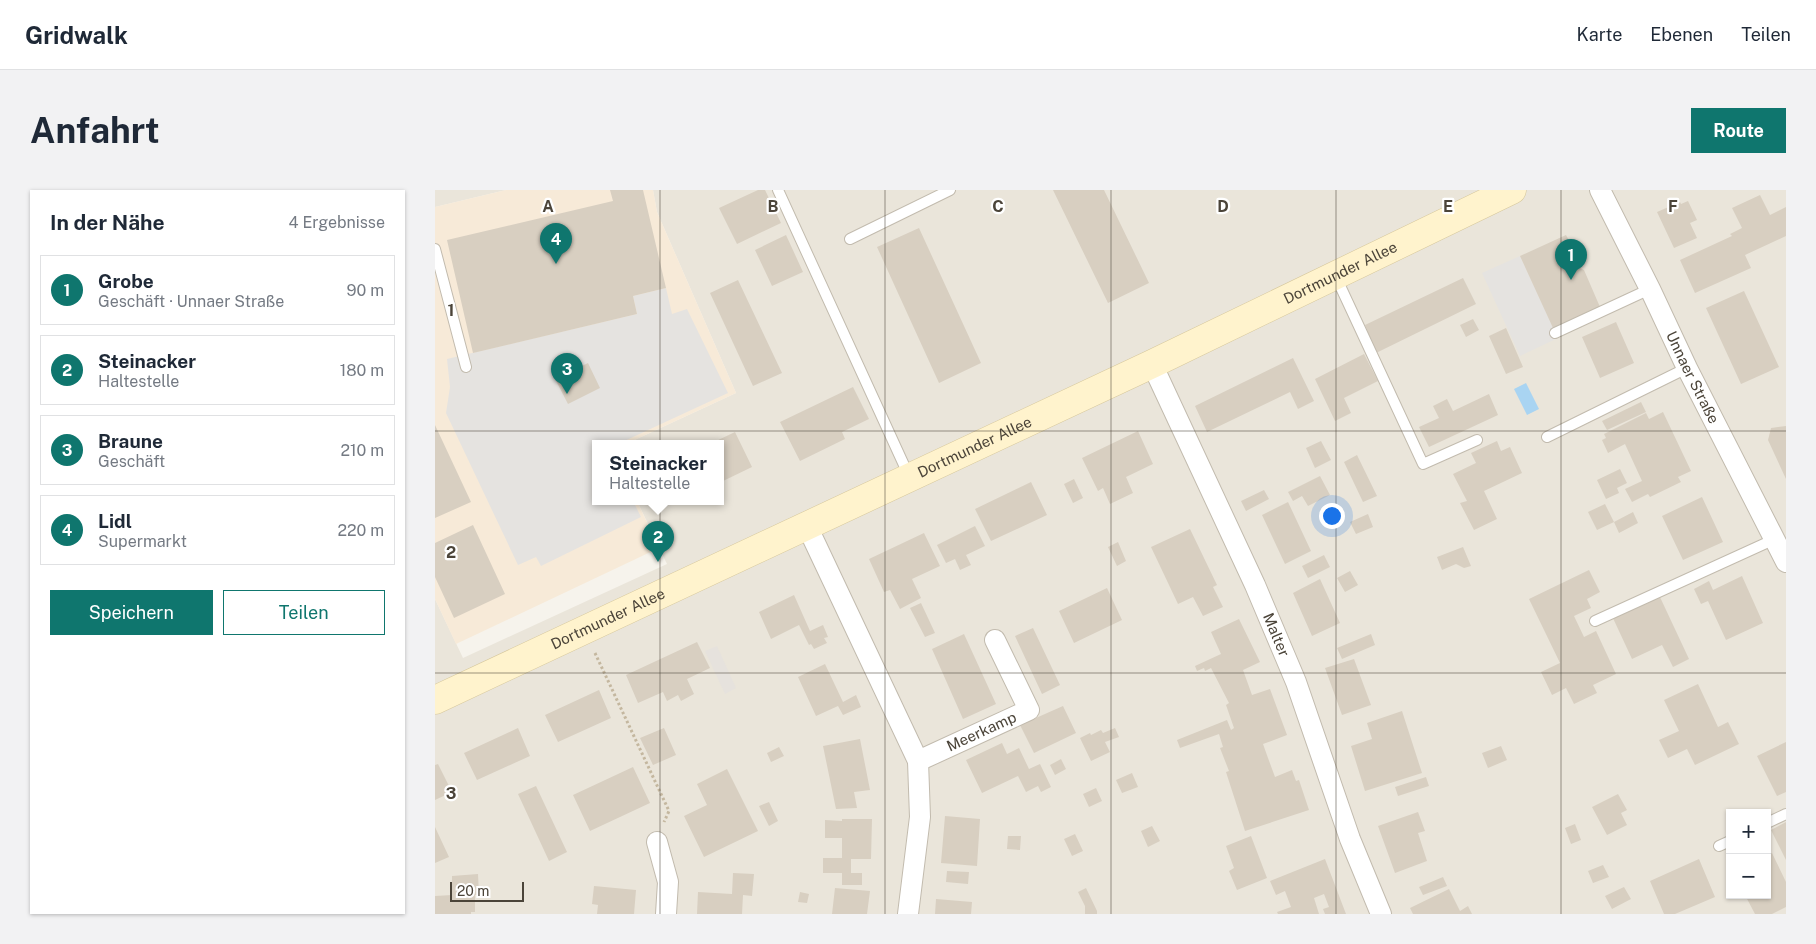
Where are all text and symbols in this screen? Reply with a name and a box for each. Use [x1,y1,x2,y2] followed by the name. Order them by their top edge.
[25,21,128,49] text: Gridwalk
[1577,24,1622,45] text: Karte
[1650,24,1713,45] text: Ebenen
[1741,24,1791,45] text: Teilen
[1691,108,1786,153] button: Route
[30,110,160,151] text: Anfahrt
[542,197,554,216] text: A
[768,197,779,216] text: B
[992,197,1004,216] text: C
[1217,197,1229,216] text: D
[1443,197,1453,216] text: E
[1668,197,1678,216] text: F
[50,210,165,235] text: In der Nähe
[289,213,385,232] text: 4 Ergebnisse
[540,223,572,264] pin: 4
[1281,238,1400,307] street label: Dortmunder Allee
[1555,239,1587,280] pin: 1
[98,270,154,292] text: Grobe
[64,281,70,300] text: 1
[347,281,384,300] text: 90 m
[98,292,284,311] text: Geschäft · Unnaer Straße
[448,301,454,320] text: 1
[1663,328,1723,426] street label: Unnaer Straße
[98,350,196,372] text: Steinacker
[551,353,583,394] pin: 3
[62,361,72,380] text: 2
[340,361,384,380] text: 180 m
[98,372,179,391] text: Haltestelle
[915,413,1034,481] street label: Dortmunder Allee
[98,430,163,452] text: Braune
[592,440,724,505] popup
[62,441,72,460] text: 3
[340,441,384,460] text: 210 m
[98,452,165,471] text: Geschäft
[609,452,707,474] text: Steinacker
[609,474,690,493] text: Haltestelle
[1319,503,1345,529] your location
[98,510,132,532] text: Lidl
[62,521,72,540] text: 4
[337,521,384,540] text: 220 m
[642,521,674,562] pin: 2
[98,532,187,551] text: Supermarkt
[446,543,456,562] text: 2
[548,584,667,653] street label: Dortmunder Allee
[50,590,213,635] button: Speichern
[223,590,385,635] button: Teilen
[1260,610,1293,659] street label: Malter
[944,708,1019,755] street label: Meerkamp
[446,784,456,803] text: 3
[1726,809,1771,899] map controls
[1726,809,1771,854] button: +
[1726,854,1771,899] button: −
[450,879,524,902] scale bar
[457,883,489,899] text: 20 m

